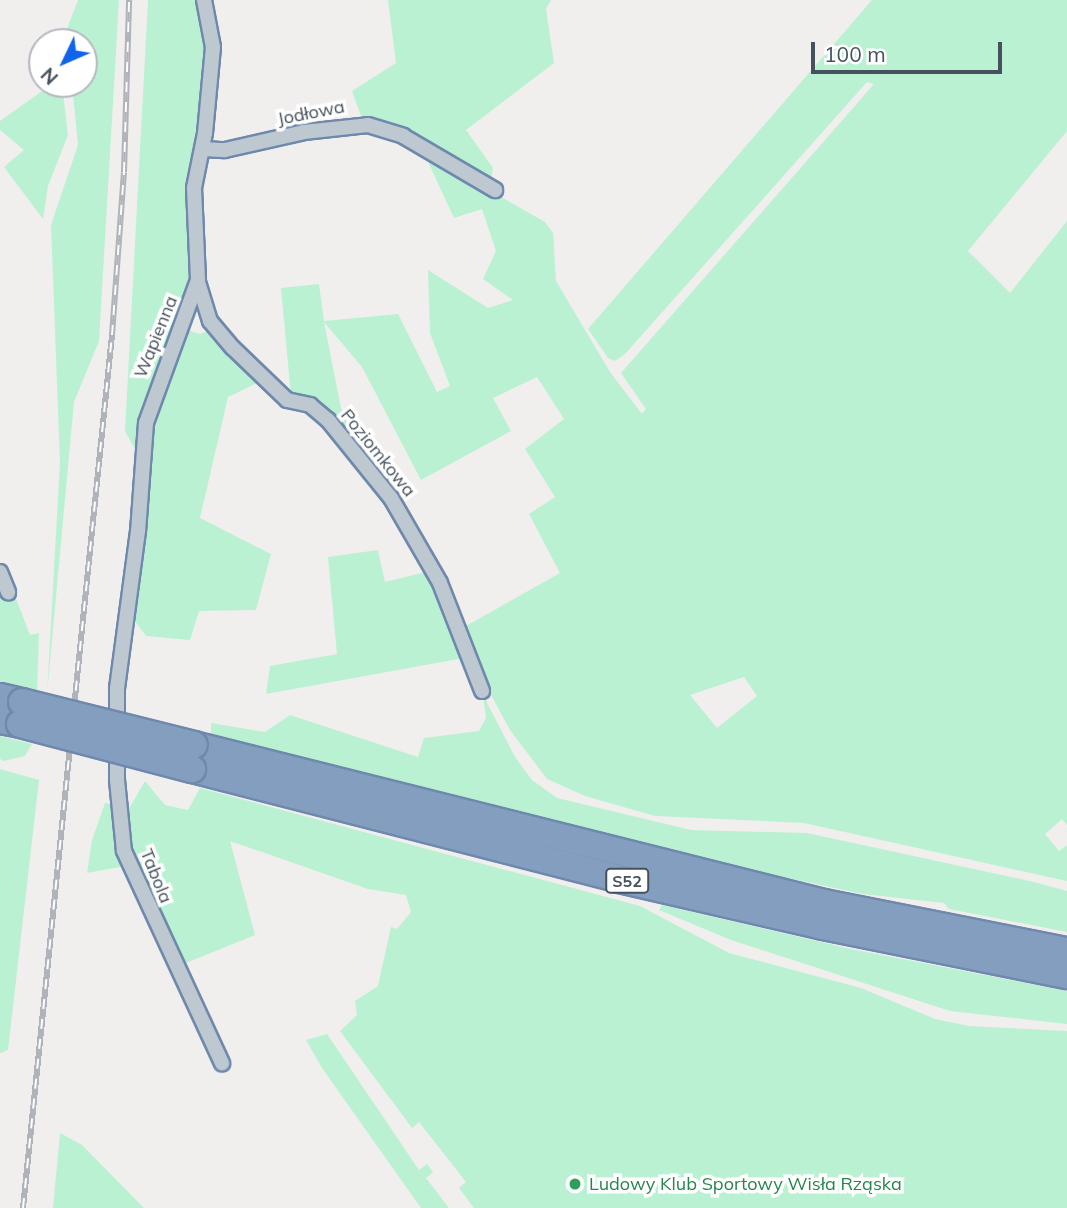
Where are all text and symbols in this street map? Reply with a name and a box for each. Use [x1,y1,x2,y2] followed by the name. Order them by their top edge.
[28,28,98,98] north arrow
[815,28,1006,72] scale bar
[824,41,886,67] text: 100 m
[36,63,63,90] text: N
[276,96,346,130] street label: Jodłowa
[130,293,182,381] street label: Wapienna
[336,405,420,501] street label: Poziomkowa
[135,846,177,906] street label: Tabola
[604,868,650,894] road number: S52
[589,1173,902,1195] place label: Ludowy Klub Sportowy Wisła Rząska
[567,1176,583,1192] marker: Ludowy Klub Sportowy Wisła Rząska

